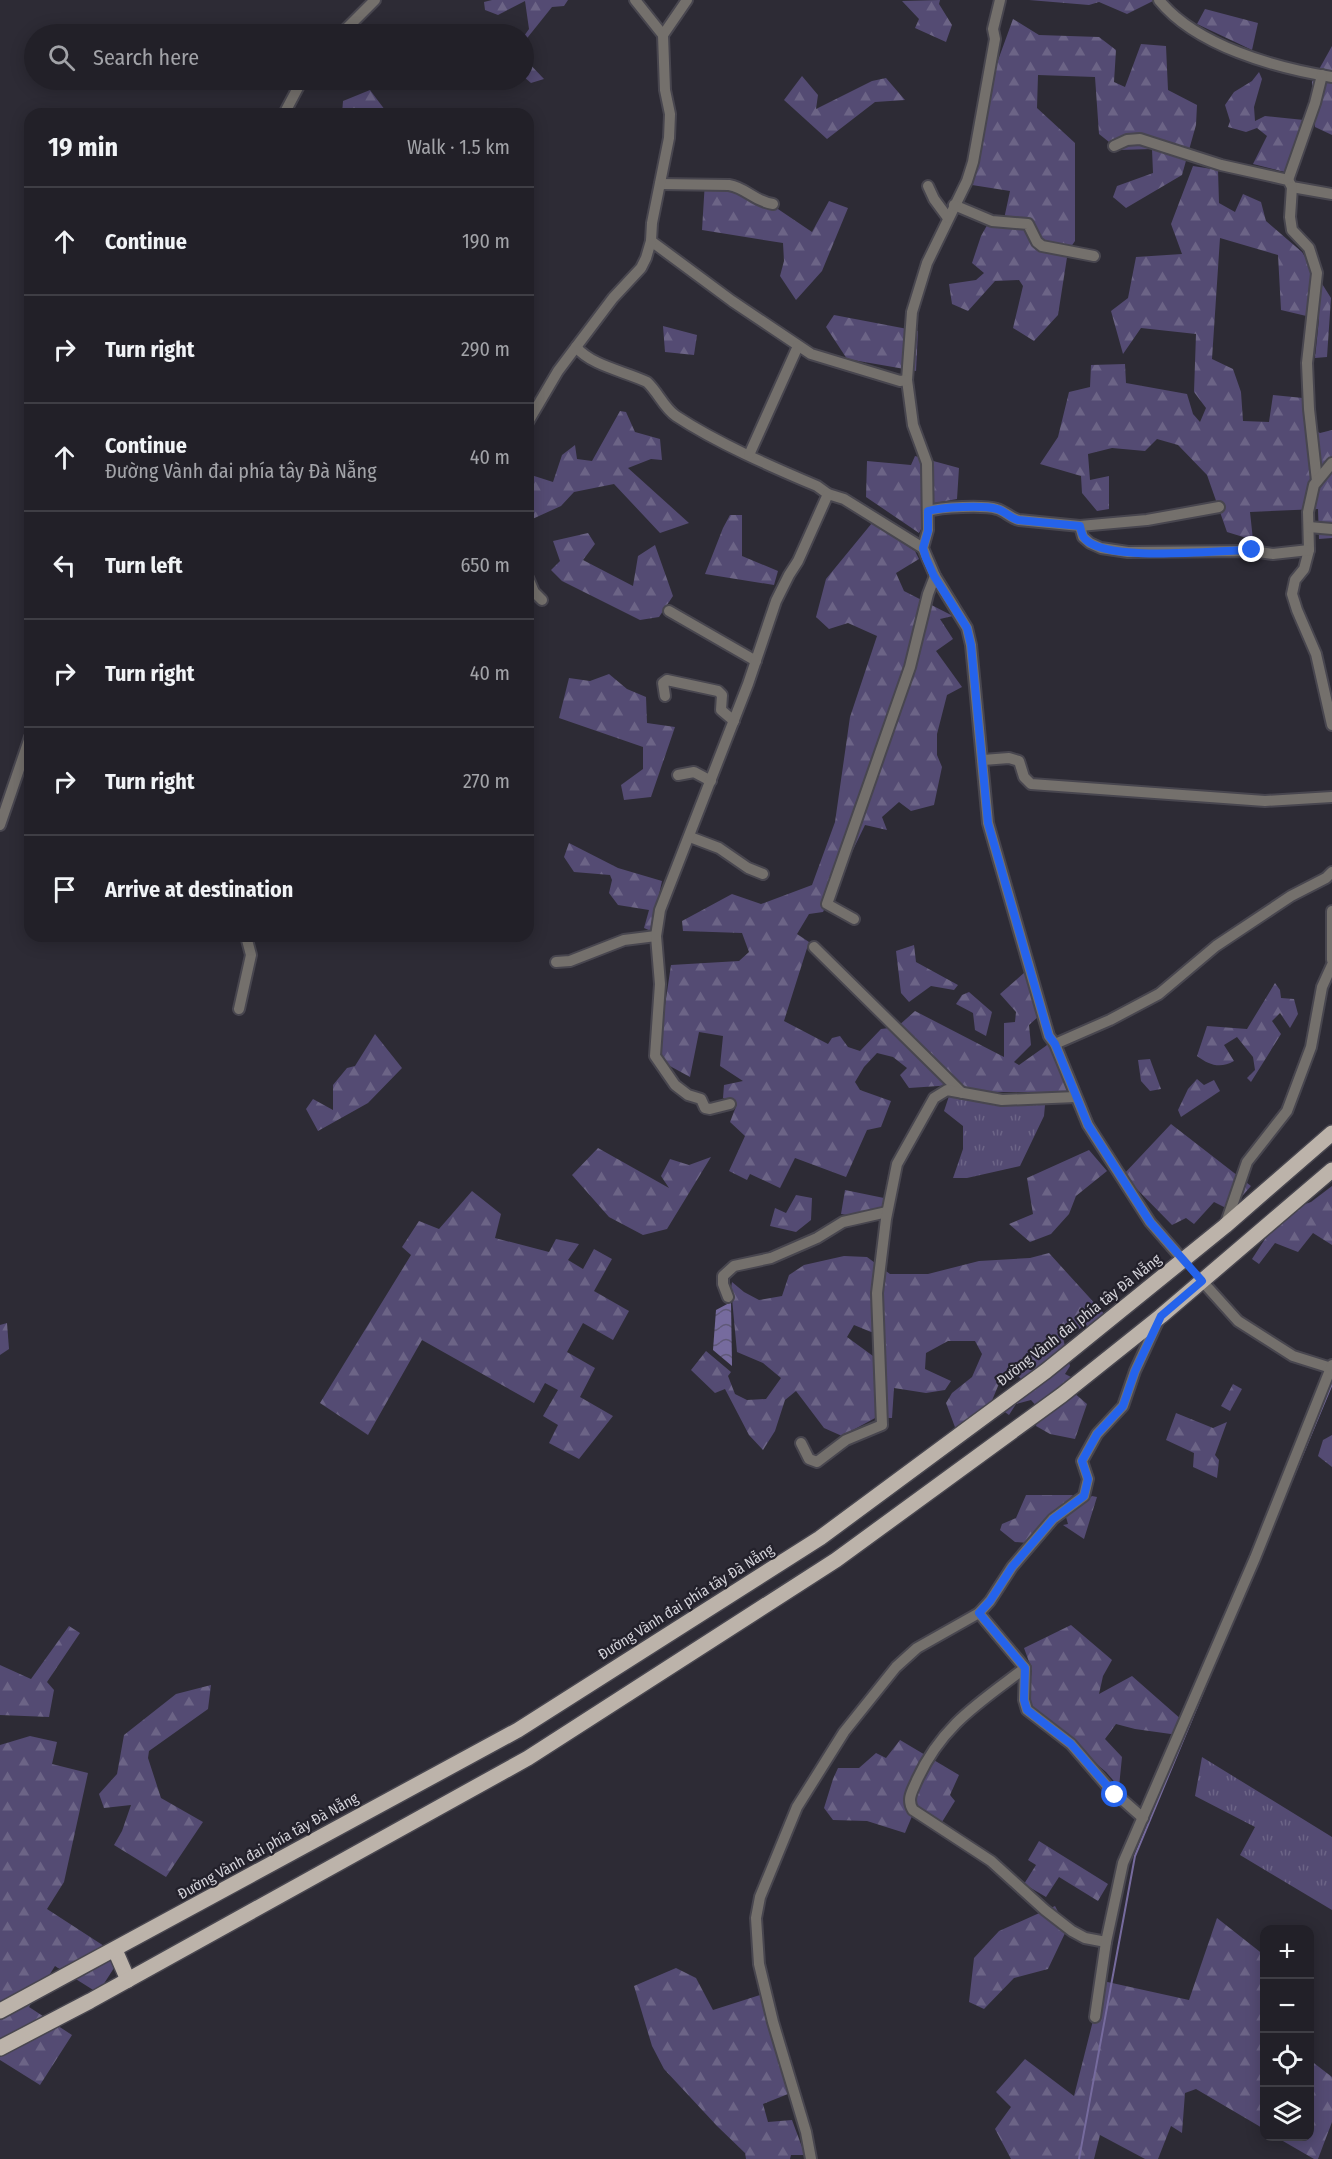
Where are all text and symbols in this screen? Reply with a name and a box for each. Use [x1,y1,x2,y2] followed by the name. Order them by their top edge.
[24,24,534,90] search box
[45,41,78,74] icon: search
[93,44,199,71] text: Search here
[48,132,118,163] text: 19 min
[407,135,510,159] text: Walk · 1.5 km
[48,225,81,258] icon: ahead
[105,228,187,255] text: Continue
[462,229,510,253] text: 190 m
[48,333,81,366] icon: right
[105,336,194,363] text: Turn right
[461,337,510,361] text: 290 m
[105,432,187,459] text: Continue
[48,441,81,474] icon: ahead
[470,445,510,469] text: 40 m
[105,459,377,483] text: Đường Vành đai phía tây Đà Nẵng
[1238,536,1264,562] route end
[48,549,81,582] icon: left
[105,552,183,579] text: Turn left
[461,553,510,577] text: 650 m
[48,657,81,690] icon: right
[105,660,194,687] text: Turn right
[470,661,510,685] text: 40 m
[48,765,81,798] icon: right
[105,768,194,795] text: Turn right
[463,769,510,793] text: 270 m
[48,873,81,906] icon: arrive
[105,876,293,903] text: Arrive at destination
[993,1250,1165,1390] street label: Đường Vành đai phía tây Đà Nẵng
[595,1540,777,1664] street label: Đường Vành đai phía tây Đà Nẵng
[1101,1781,1127,1807] route start
[175,1789,361,1903] street label: Đường Vành đai phía tây Đà Nẵng
[1260,1925,1314,2141] map controls
[1260,1925,1314,1979] button: +
[1260,1979,1314,2033] button: −
[1260,2033,1314,2087] button: locate
[1260,2087,1314,2141] button: layers

